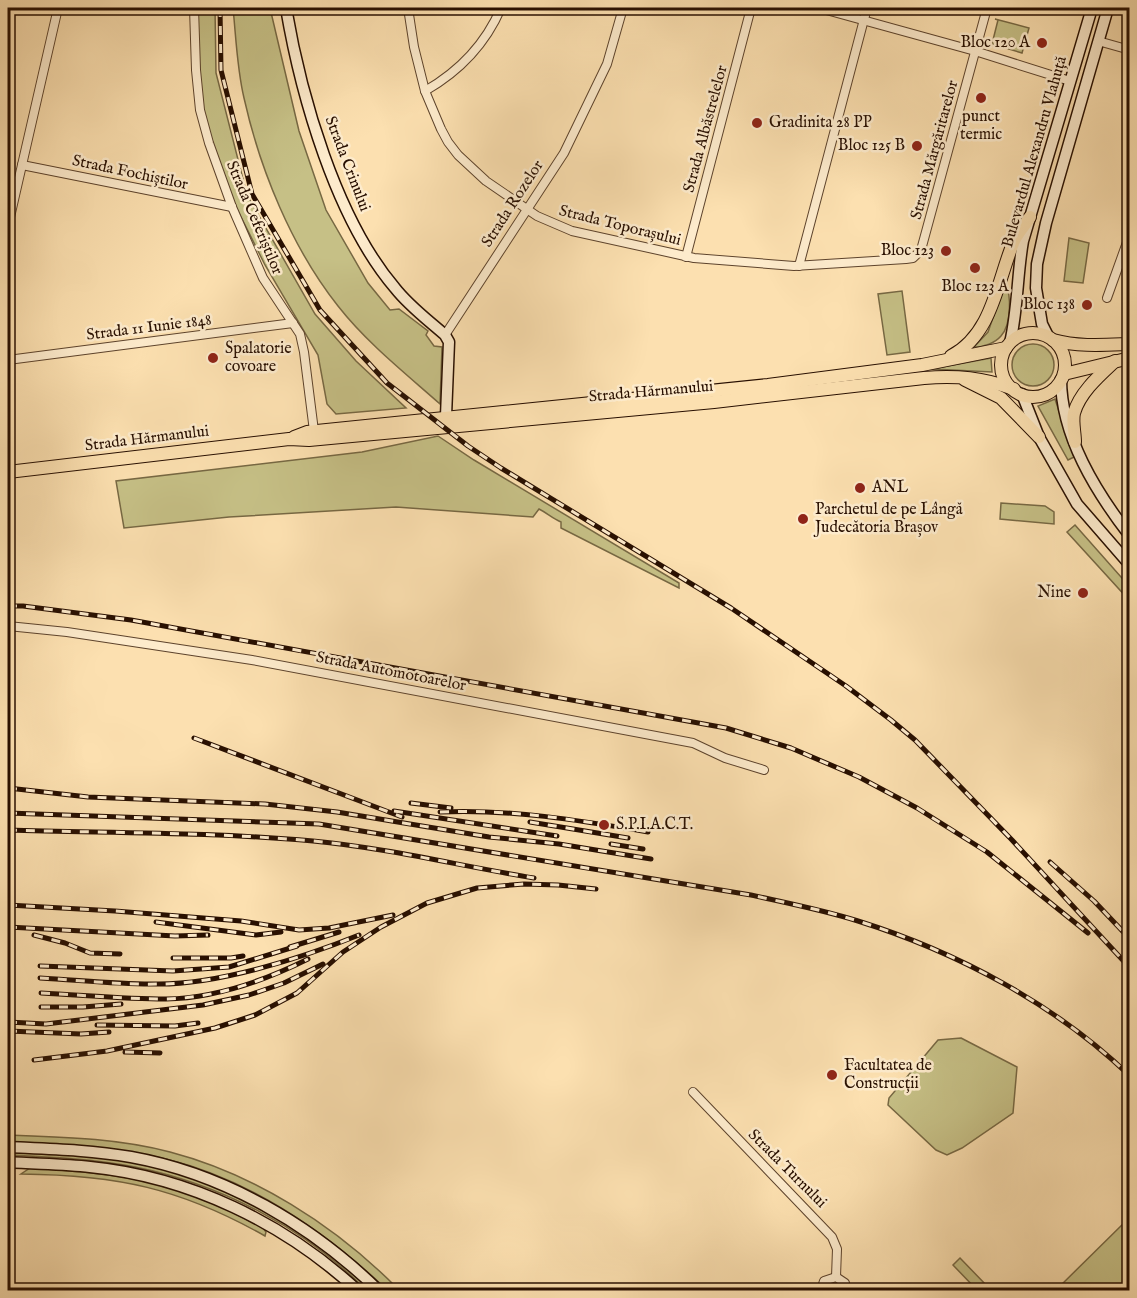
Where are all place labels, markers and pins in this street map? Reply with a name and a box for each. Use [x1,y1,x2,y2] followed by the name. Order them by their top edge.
[961,33,1031,53] place label: Bloc 120 A
[1035,36,1049,50] marker: Bloc 120 A
[974,91,988,105] marker: punct termic
[960,107,1002,145] place label: punct termic
[769,113,872,133] place label: Gradinita 28 PP
[750,116,764,130] marker: Gradinita 28 PP
[838,136,905,156] place label: Bloc 125 B
[910,139,924,153] marker: Bloc 125 B
[881,241,934,261] place label: Bloc 123
[939,244,953,258] marker: Bloc 123
[968,261,982,275] marker: Bloc 123 A
[941,277,1010,297] place label: Bloc 123 A
[1023,295,1075,315] place label: Bloc 138
[1080,298,1094,312] marker: Bloc 138
[225,339,292,377] place label: Spalatorie covoare
[206,351,220,365] marker: Spalatorie covoare
[871,478,909,498] place label: ANL
[853,481,867,495] marker: ANL
[813,500,963,538] place label: Parchetul de pe Lângă Judecătoria Brașov
[796,512,810,526] marker: Parchetul de pe Lângă Judecătoria Brașov
[1037,583,1071,603] place label: Nine
[1076,586,1090,600] marker: Nine
[616,815,693,835] place label: S.P.I.A.C.T.
[597,818,611,832] marker: S.P.I.A.C.T.
[844,1056,932,1094] place label: Facultatea de Construcții
[825,1068,839,1082] marker: Facultatea de Construcții

